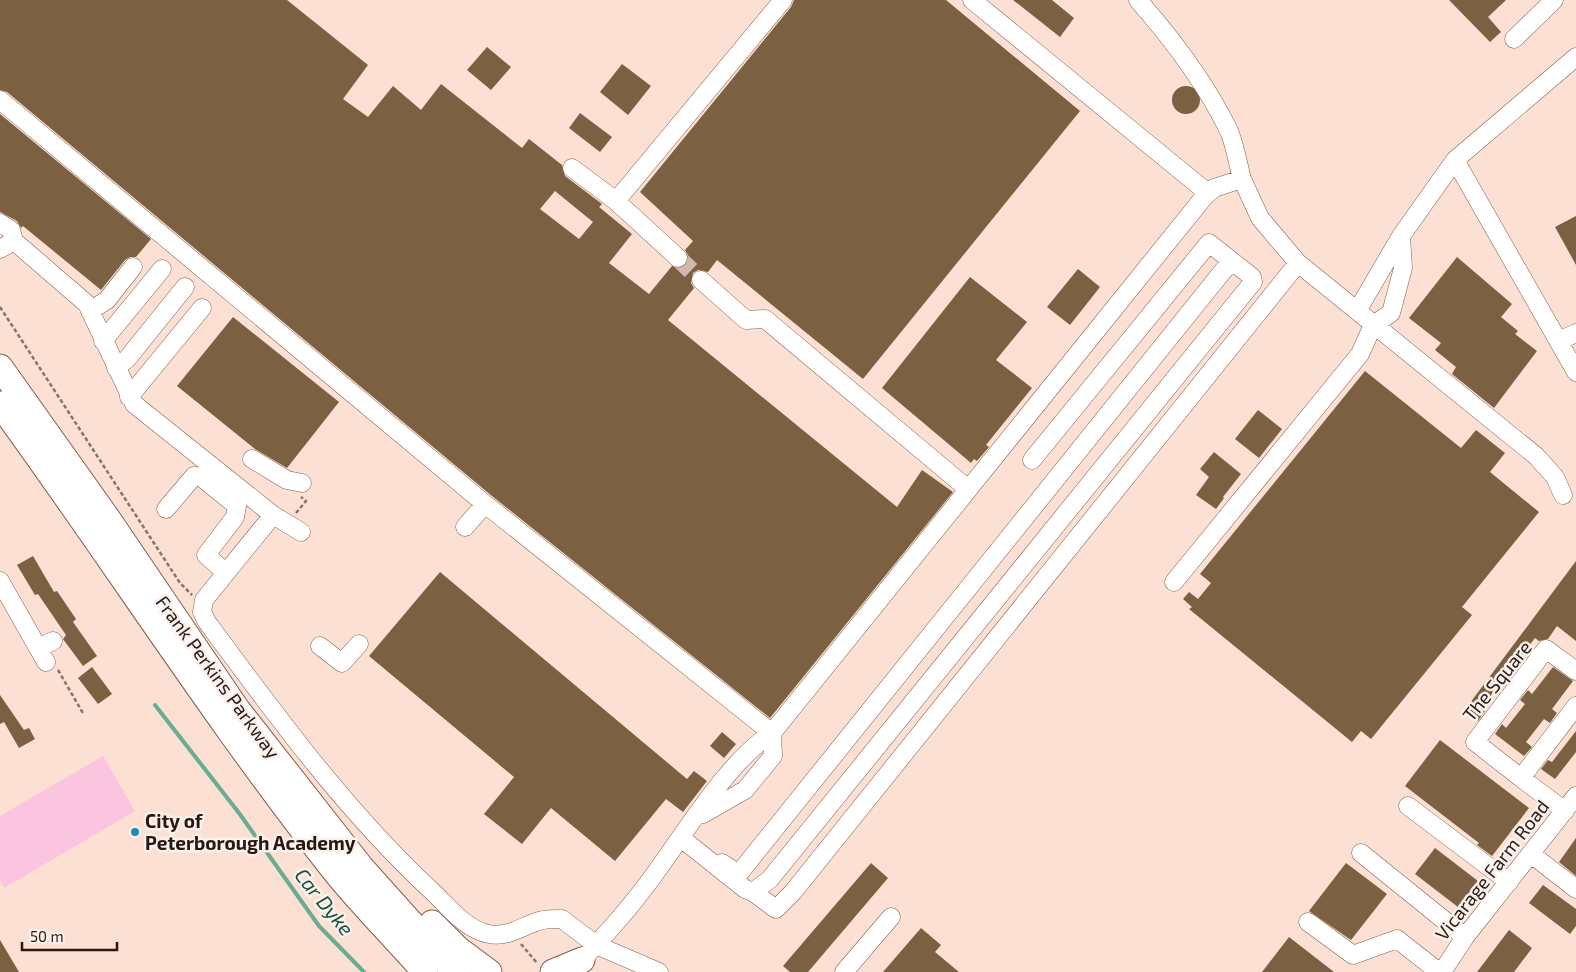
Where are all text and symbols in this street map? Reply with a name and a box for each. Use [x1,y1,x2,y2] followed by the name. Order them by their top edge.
[152,591,285,763] street label: Frank Perkins Parkway
[1457,636,1536,726] street label: The Square
[1430,795,1553,944] street label: Vicarage Farm Road
[145,809,356,855] place label: City of Peterborough Academy
[129,826,141,838] marker: City of Peterborough Academy
[290,863,359,941] water label: Car Dyke
[22,920,118,952] scale bar
[30,927,64,945] text: 50 m

